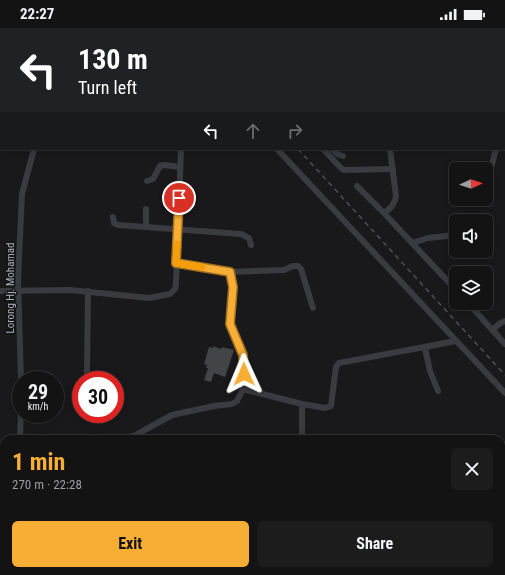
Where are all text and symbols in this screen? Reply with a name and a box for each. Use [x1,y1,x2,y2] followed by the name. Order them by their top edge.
[20,5,54,23] text: 22:27
[78,43,148,76] text: 130 m
[12,44,64,96] icon: left
[78,77,137,98] text: Turn left
[200,120,222,142] icon: left
[242,120,264,142] icon: ahead
[284,120,306,142] icon: right
[449,162,493,206] north arrow
[449,162,493,310] map controls
[162,181,196,215] pin
[168,187,190,209] icon: arrive
[449,214,493,258] button: sound
[4,243,17,333] street label: Lorong Hj. Mohamad
[449,266,493,310] button: layers
[223,353,265,395] position arrow
[72,371,124,423] speed limit sign: 30
[28,380,48,404] text: 29
[28,401,48,412] text: km/h
[12,448,65,476] text: 1 min
[451,448,493,490] button: close
[12,477,82,492] text: 270 m · 22:28
[12,521,249,567] button: Exit
[257,521,493,567] button: Share

